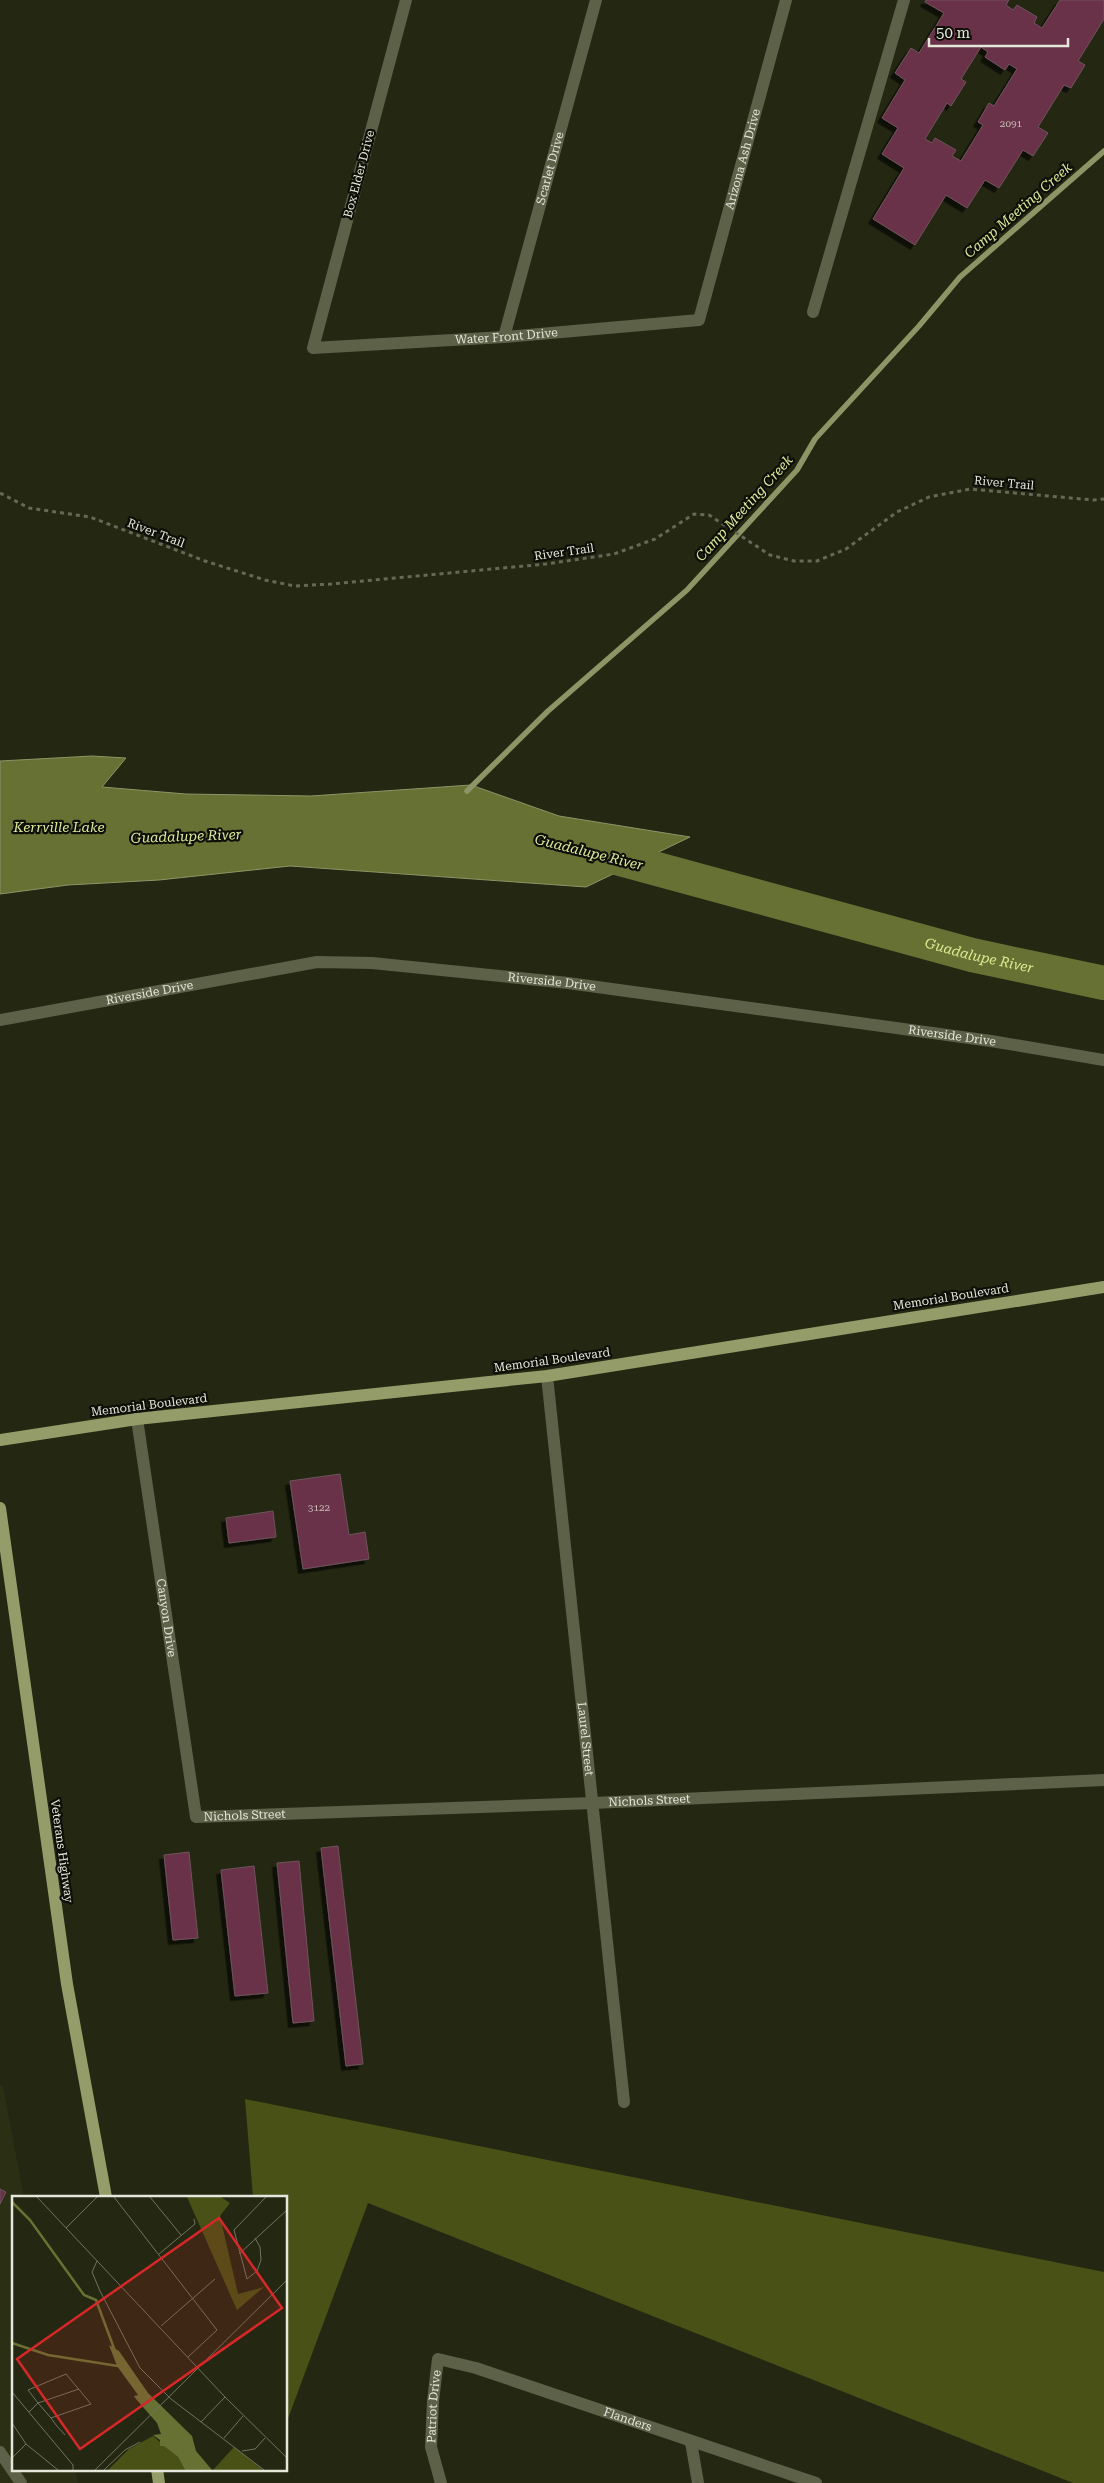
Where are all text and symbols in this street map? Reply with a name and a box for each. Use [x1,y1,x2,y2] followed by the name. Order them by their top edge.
[929,15,1068,47] scale bar
[936,24,971,42] text: 50 m
[722,107,763,211] street label: Arizona Ash Drive
[1000,118,1023,129] house number: 2091
[341,128,378,219] street label: Box Elder Drive
[533,130,567,206] street label: Scarlet Drive
[961,159,1075,261] water label: Camp Meeting Creek
[455,325,559,347] street label: Water Front Drive
[692,451,796,564] water label: Camp Meeting Creek
[973,473,1035,493] street label: River Trail
[125,516,187,550] street label: River Trail
[533,541,595,563] street label: River Trail
[13,819,104,835] water label: Kerrville Lake
[130,826,242,846] water label: Guadalupe River
[533,831,645,873] water label: Guadalupe River
[923,935,1035,976] water label: Guadalupe River
[507,970,597,994] street label: Riverside Drive
[105,978,195,1008] street label: Riverside Drive
[907,1023,998,1049] street label: Riverside Drive
[892,1281,1010,1313] street label: Memorial Boulevard
[493,1345,611,1375] street label: Memorial Boulevard
[90,1391,208,1419] street label: Memorial Boulevard
[308,1502,331,1513] house number: 3122
[154,1578,179,1658] street label: Canyon Drive
[575,1701,596,1777] street label: Laurel Street
[608,1792,691,1809] street label: Nichols Street
[48,1798,76,1905] street label: Veterans Highway
[203,1807,286,1824] street label: Nichols Street
[12,2196,288,2470] inset map
[424,2369,444,2443] street label: Patriot Drive
[602,2405,654,2434] street label: Flanders

